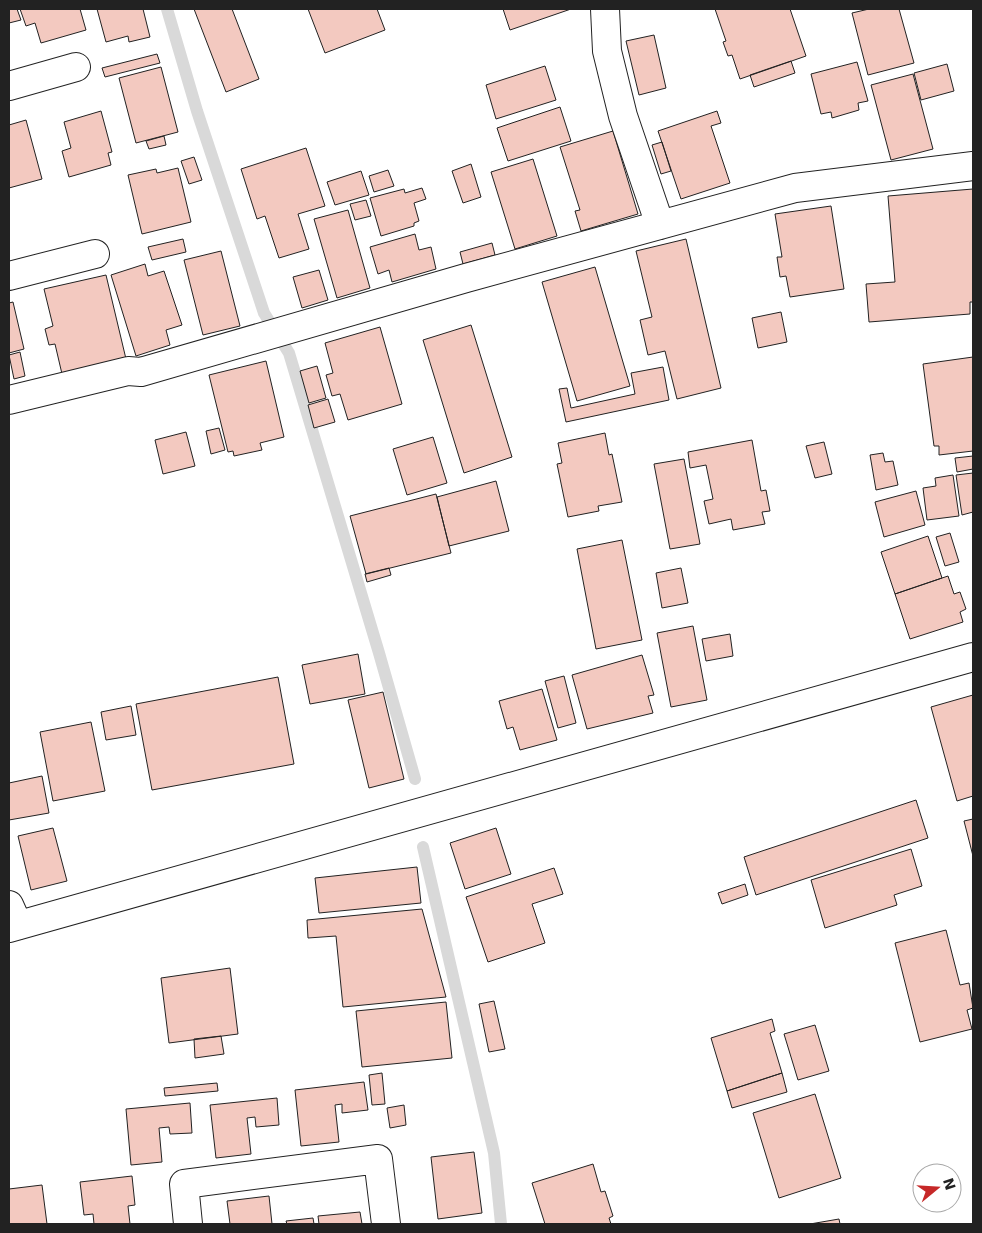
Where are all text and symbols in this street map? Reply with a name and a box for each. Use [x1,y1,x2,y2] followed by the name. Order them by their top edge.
[912,1163,962,1213] north arrow
[940,1176,959,1192] text: N

